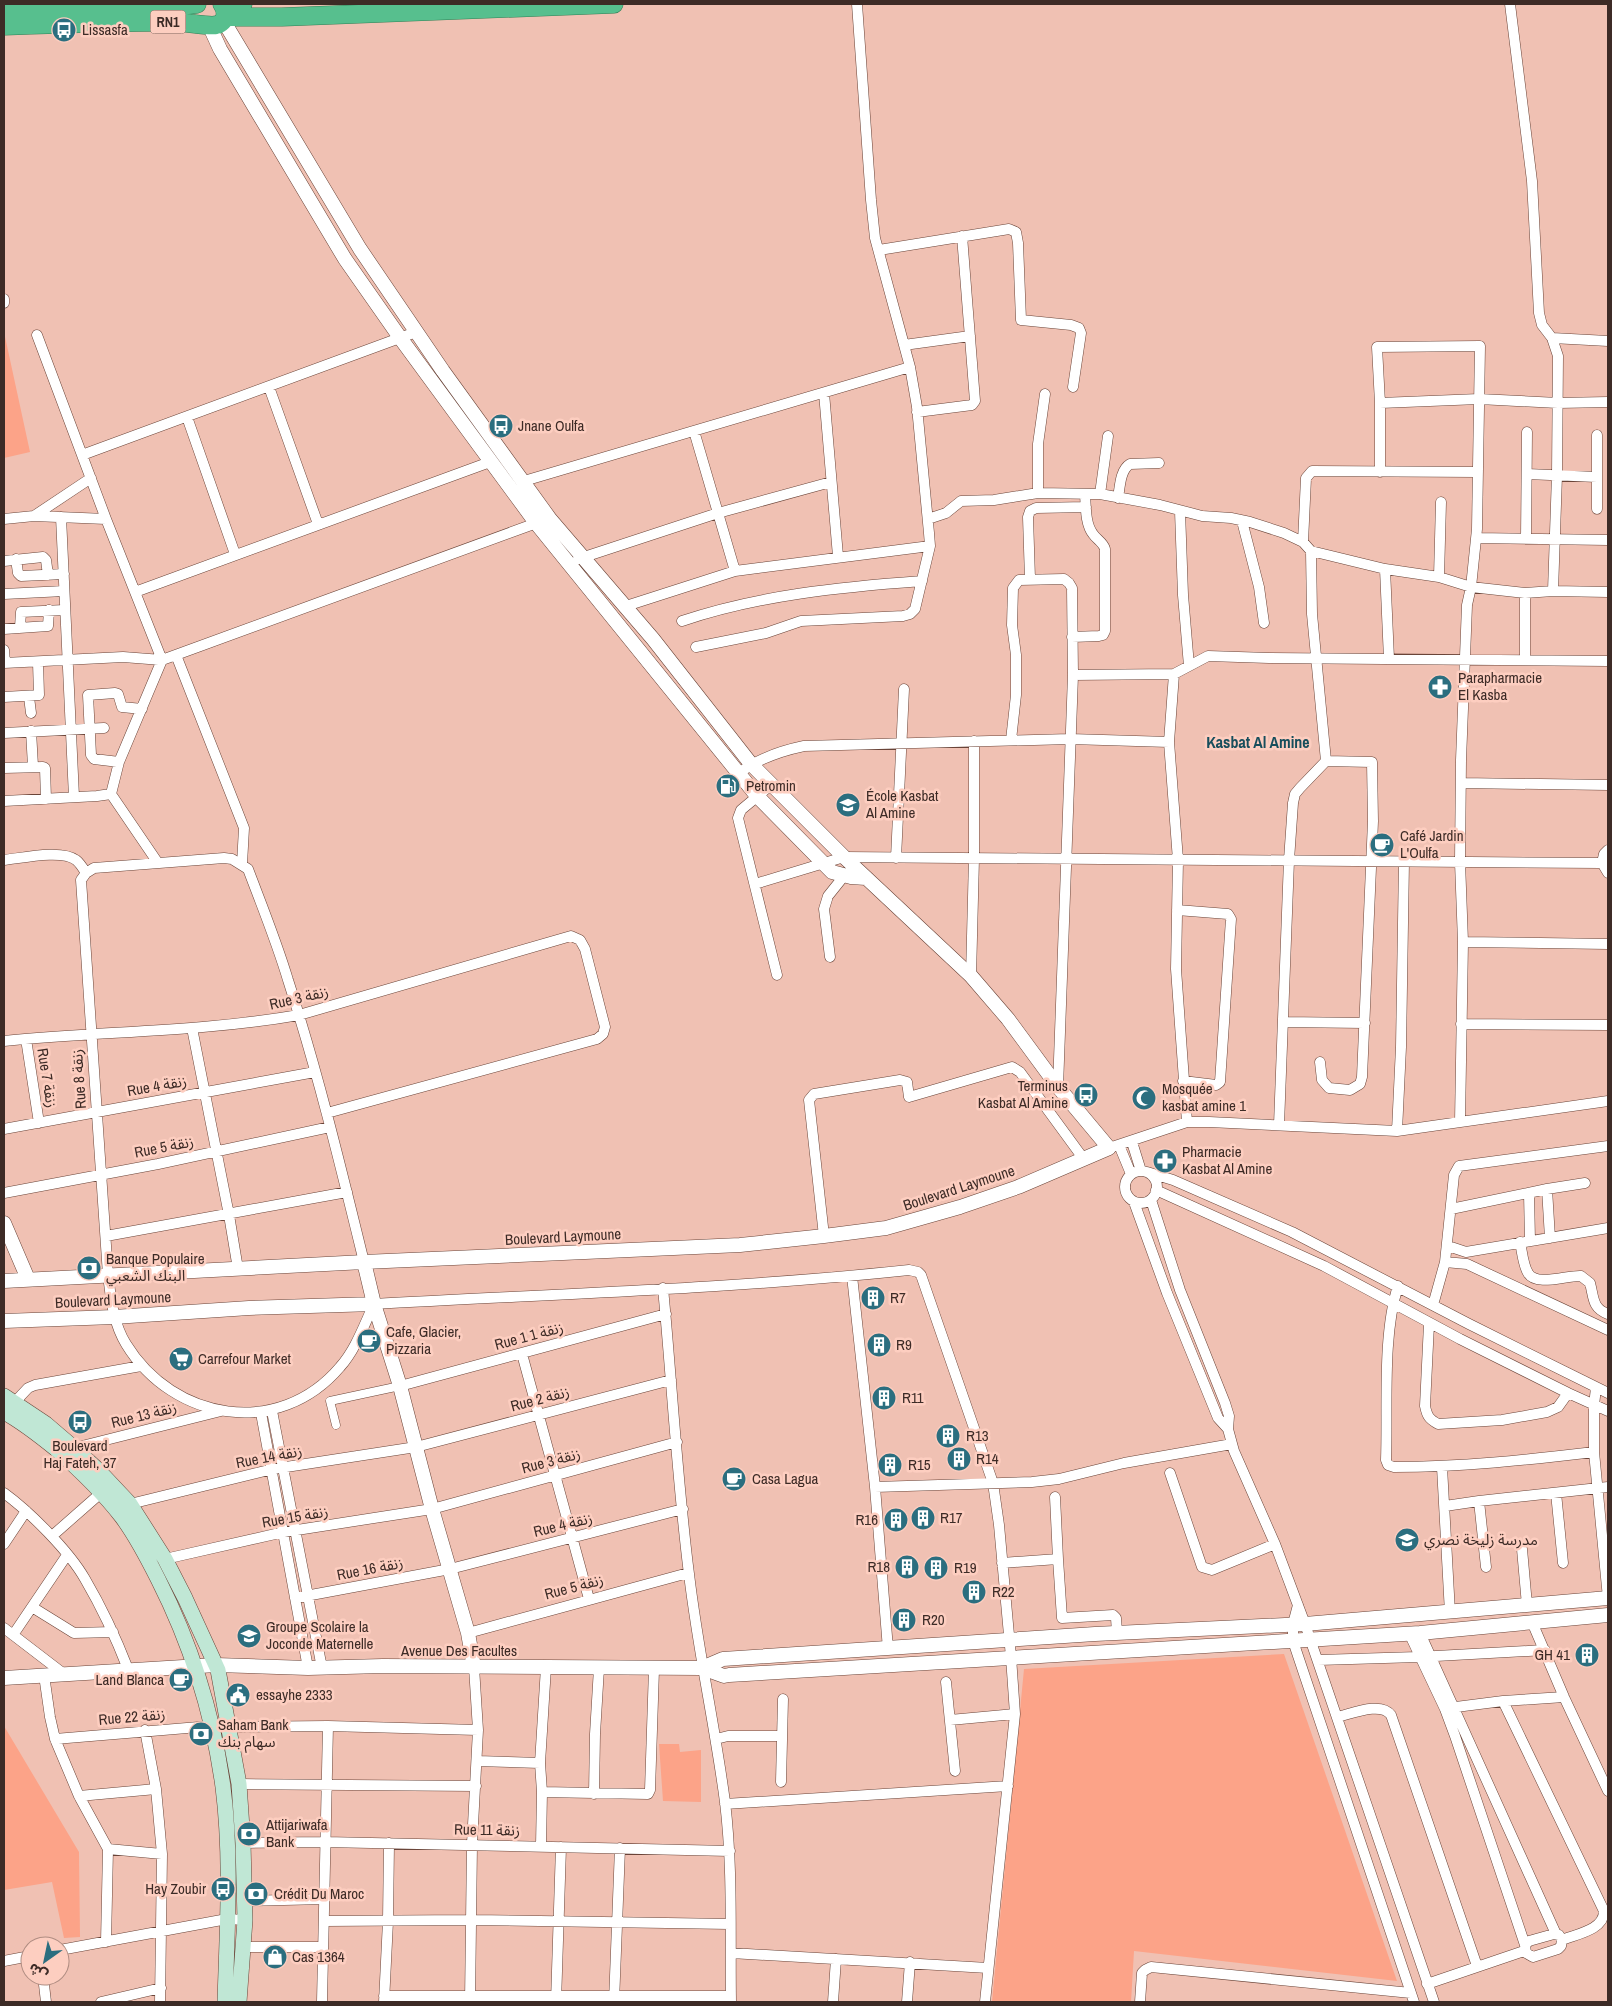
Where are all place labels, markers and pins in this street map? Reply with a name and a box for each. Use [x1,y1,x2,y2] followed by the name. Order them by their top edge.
[51,17,77,43] bus stop icon: Lissasfa
[82,19,128,40] place label: Lissasfa
[488,413,514,439] bus stop icon: Jnane Oulfa
[518,415,584,436] place label: Jnane Oulfa
[1458,667,1542,705] place label: Parapharmacie El Kasba
[1427,674,1453,700] pharmacy icon: Parapharmacie El Kasba
[715,773,741,799] fuel station icon: Petromin
[746,775,796,796] place label: Petromin
[865,785,939,823] place label: École Kasbat Al Amine
[835,792,861,818] school or university icon: École Kasbat Al Amine
[1400,825,1464,863] place label: Café Jardin L'Oulfa
[1369,832,1395,858] cafe icon: Café Jardin L'Oulfa
[978,1075,1068,1113] place label: Terminus Kasbat Al Amine
[1162,1078,1246,1116] place label: Mosquée kasbat amine 1
[1073,1082,1099,1108] bus stop icon: Terminus Kasbat Al Amine
[1131,1085,1157,1111] mosque icon: Mosquée kasbat amine 1
[1182,1141,1272,1179] place label: Pharmacie Kasbat Al Amine
[1152,1148,1178,1174] pharmacy icon: Pharmacie Kasbat Al Amine
[106,1248,205,1287] place label: Banque Populaire البنك الشعبي
[76,1255,102,1281] bank icon: Banque Populaire البنك الشعبي
[860,1285,886,1311] building icon: R7
[890,1287,906,1308] place label: R7
[386,1321,461,1359] place label: Cafe, Glacier, Pizzaria
[356,1328,382,1354] cafe icon: Cafe, Glacier, Pizzaria
[866,1332,892,1358] building icon: R9
[896,1334,912,1355] place label: R9
[168,1346,194,1372] supermarket icon: Carrefour Market
[198,1348,292,1369] place label: Carrefour Market
[871,1385,897,1411] building icon: R11
[902,1387,924,1408] place label: R11
[67,1409,93,1435] bus stop icon: Boulevard Haj Fateh, 37
[935,1423,961,1449] building icon: R13
[966,1425,989,1446] place label: R13
[43,1435,117,1473] place label: Boulevard Haj Fateh, 37
[946,1446,972,1472] building icon: R14
[976,1448,999,1469] place label: R14
[877,1452,903,1478] building icon: R15
[908,1454,931,1475] place label: R15
[721,1466,747,1492] cafe icon: Casa Lagua
[752,1468,818,1489] place label: Casa Lagua
[910,1505,936,1531] building icon: R17
[883,1507,909,1533] building icon: R16
[940,1507,963,1528] place label: R17
[855,1509,878,1530] place label: R16
[1394,1527,1420,1553] school or university icon: مدرسة زليخة نصري
[1424,1529,1538,1551] place label: مدرسة زليخة نصري
[894,1554,920,1580] building icon: R18
[923,1555,949,1581] building icon: R19
[867,1556,890,1577] place label: R18
[954,1557,977,1578] place label: R19
[961,1579,987,1605] building icon: R22
[992,1581,1015,1602] place label: R22
[891,1607,917,1633] building icon: R20
[922,1609,945,1630] place label: R20
[266,1616,374,1654] place label: Groupe Scolaire la Joconde Maternelle
[236,1623,262,1649] school or university icon: Groupe Scolaire la Joconde Maternelle
[1574,1642,1600,1668] building icon: GH 41
[1534,1644,1570,1665] place label: GH 41
[168,1667,194,1693] cafe icon: Land Blanca
[96,1669,164,1690] place label: Land Blanca
[225,1682,251,1708] public building icon: essayhe 2333
[256,1684,333,1705] place label: essayhe 2333
[218,1714,289,1753] place label: Saham Bank سهام بنك
[188,1721,214,1747] bank icon: Saham Bank سهام بنك
[265,1814,328,1852] place label: Attijariwafa Bank
[236,1821,262,1847] bank icon: Attijariwafa Bank
[210,1876,236,1902] bus stop icon: Hay Zoubir
[145,1878,206,1899] place label: Hay Zoubir
[243,1881,269,1907] bank icon: Crédit Du Maroc
[274,1883,364,1904] place label: Crédit Du Maroc
[262,1944,288,1970] shop icon: Cas 1364
[292,1946,345,1967] place label: Cas 1364

